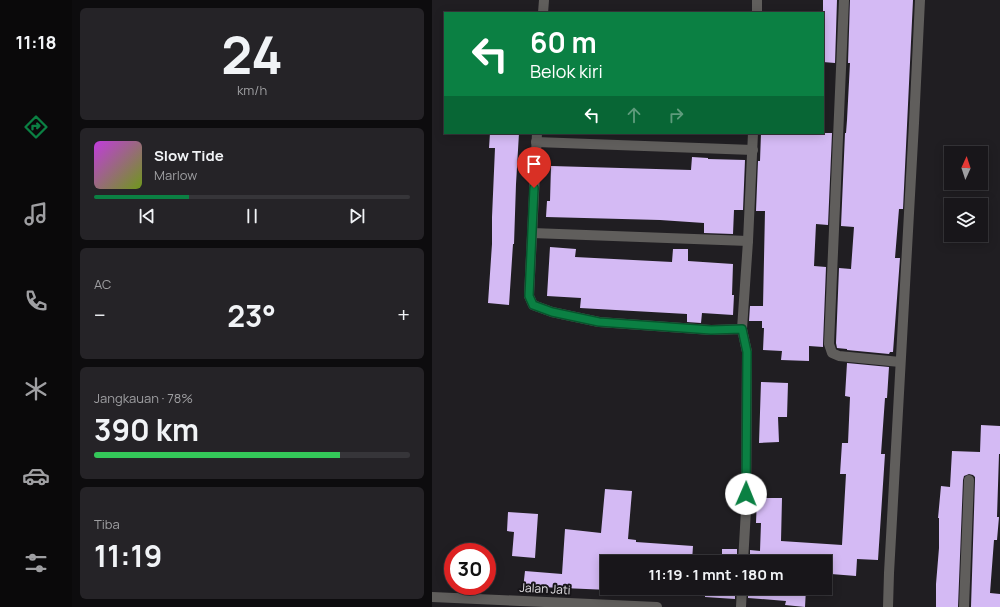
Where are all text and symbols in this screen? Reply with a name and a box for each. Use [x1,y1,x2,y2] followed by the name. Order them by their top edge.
[221,19,283,90] text: 24
[530,23,597,61] text: 60 m
[464,28,516,80] icon: left
[16,30,56,54] text: 11:18
[530,59,603,83] text: Belok kiri
[237,81,267,99] text: km/h
[581,104,603,126] icon: left
[623,104,645,126] icon: ahead
[665,104,687,126] icon: right
[22,113,50,141] icon: directions
[154,145,224,166] text: Slow Tide
[944,146,988,190] north arrow
[944,146,988,242] map controls
[517,147,551,188] pin
[523,153,545,175] icon: arrive
[154,166,197,184] text: Marlow
[944,198,988,242] button: layers
[22,200,50,228] icon: music
[136,205,158,227] icon: previous
[241,205,263,227] icon: pause
[346,205,368,227] icon: next
[94,275,111,293] text: AC
[22,287,50,315] icon: phone
[227,295,276,336] text: 23°
[94,300,106,330] text: −
[397,300,410,330] text: +
[22,375,50,403] icon: climate
[94,389,193,407] text: Jangkauan · 78%
[94,409,199,450] text: 390 km
[22,462,50,490] icon: car
[725,473,767,515] position arrow
[94,515,120,533] text: Tiba
[94,535,162,576] text: 11:19
[444,543,496,595] speed limit sign: 30
[22,549,50,577] icon: filters
[648,564,784,585] text: 11:19 · 1 mnt · 180 m
[519,579,571,598] street label: Jalan Jati

